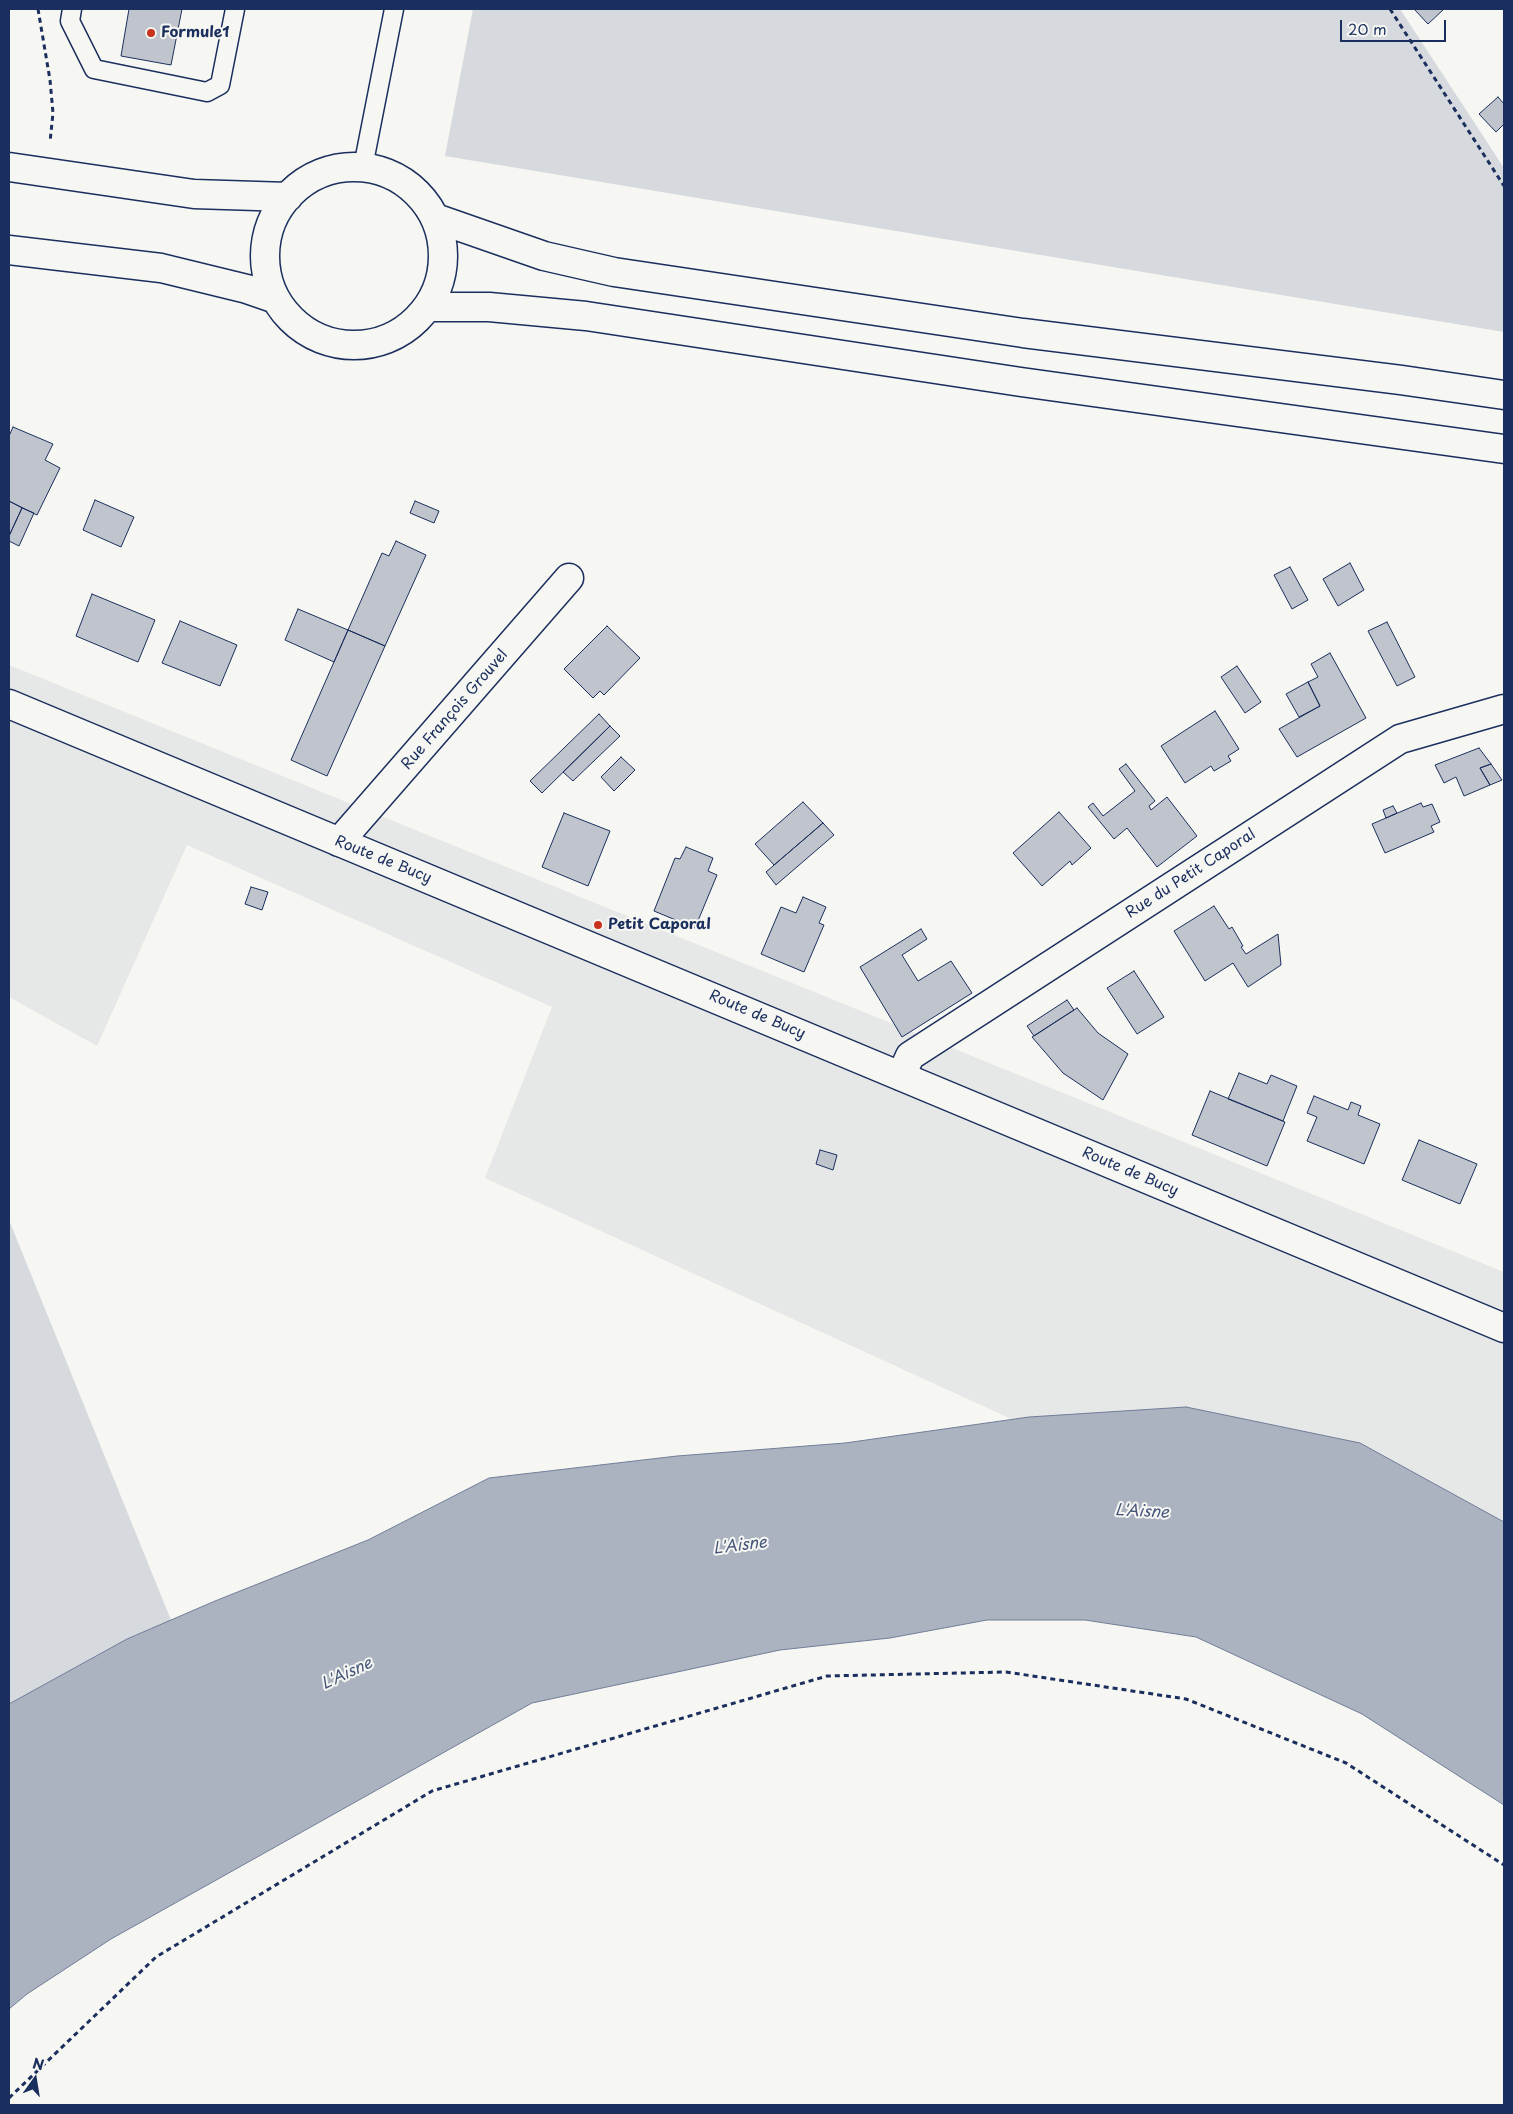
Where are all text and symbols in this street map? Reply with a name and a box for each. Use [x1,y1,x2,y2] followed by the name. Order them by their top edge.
[1343,10,1449,42] scale bar
[1348,17,1387,40] text: 20 m
[161,24,229,42] place label: Formule1
[145,27,157,39] marker: Formule1
[398,646,512,774] street label: Rue François Grouvel
[1123,825,1259,923] street label: Rue du Petit Caporal
[332,832,434,888] street label: Route de Bucy
[608,916,711,934] place label: Petit Caporal
[592,919,604,931] marker: Petit Caporal
[706,987,808,1043] street label: Route de Bucy
[1079,1144,1181,1200] street label: Route de Bucy
[1114,1501,1170,1523] water label: L'Aisne
[712,1533,768,1559] water label: L'Aisne
[318,1654,376,1694] water label: L'Aisne
[31,2052,46,2075] text: N
[10,2054,60,2104] north arrow

